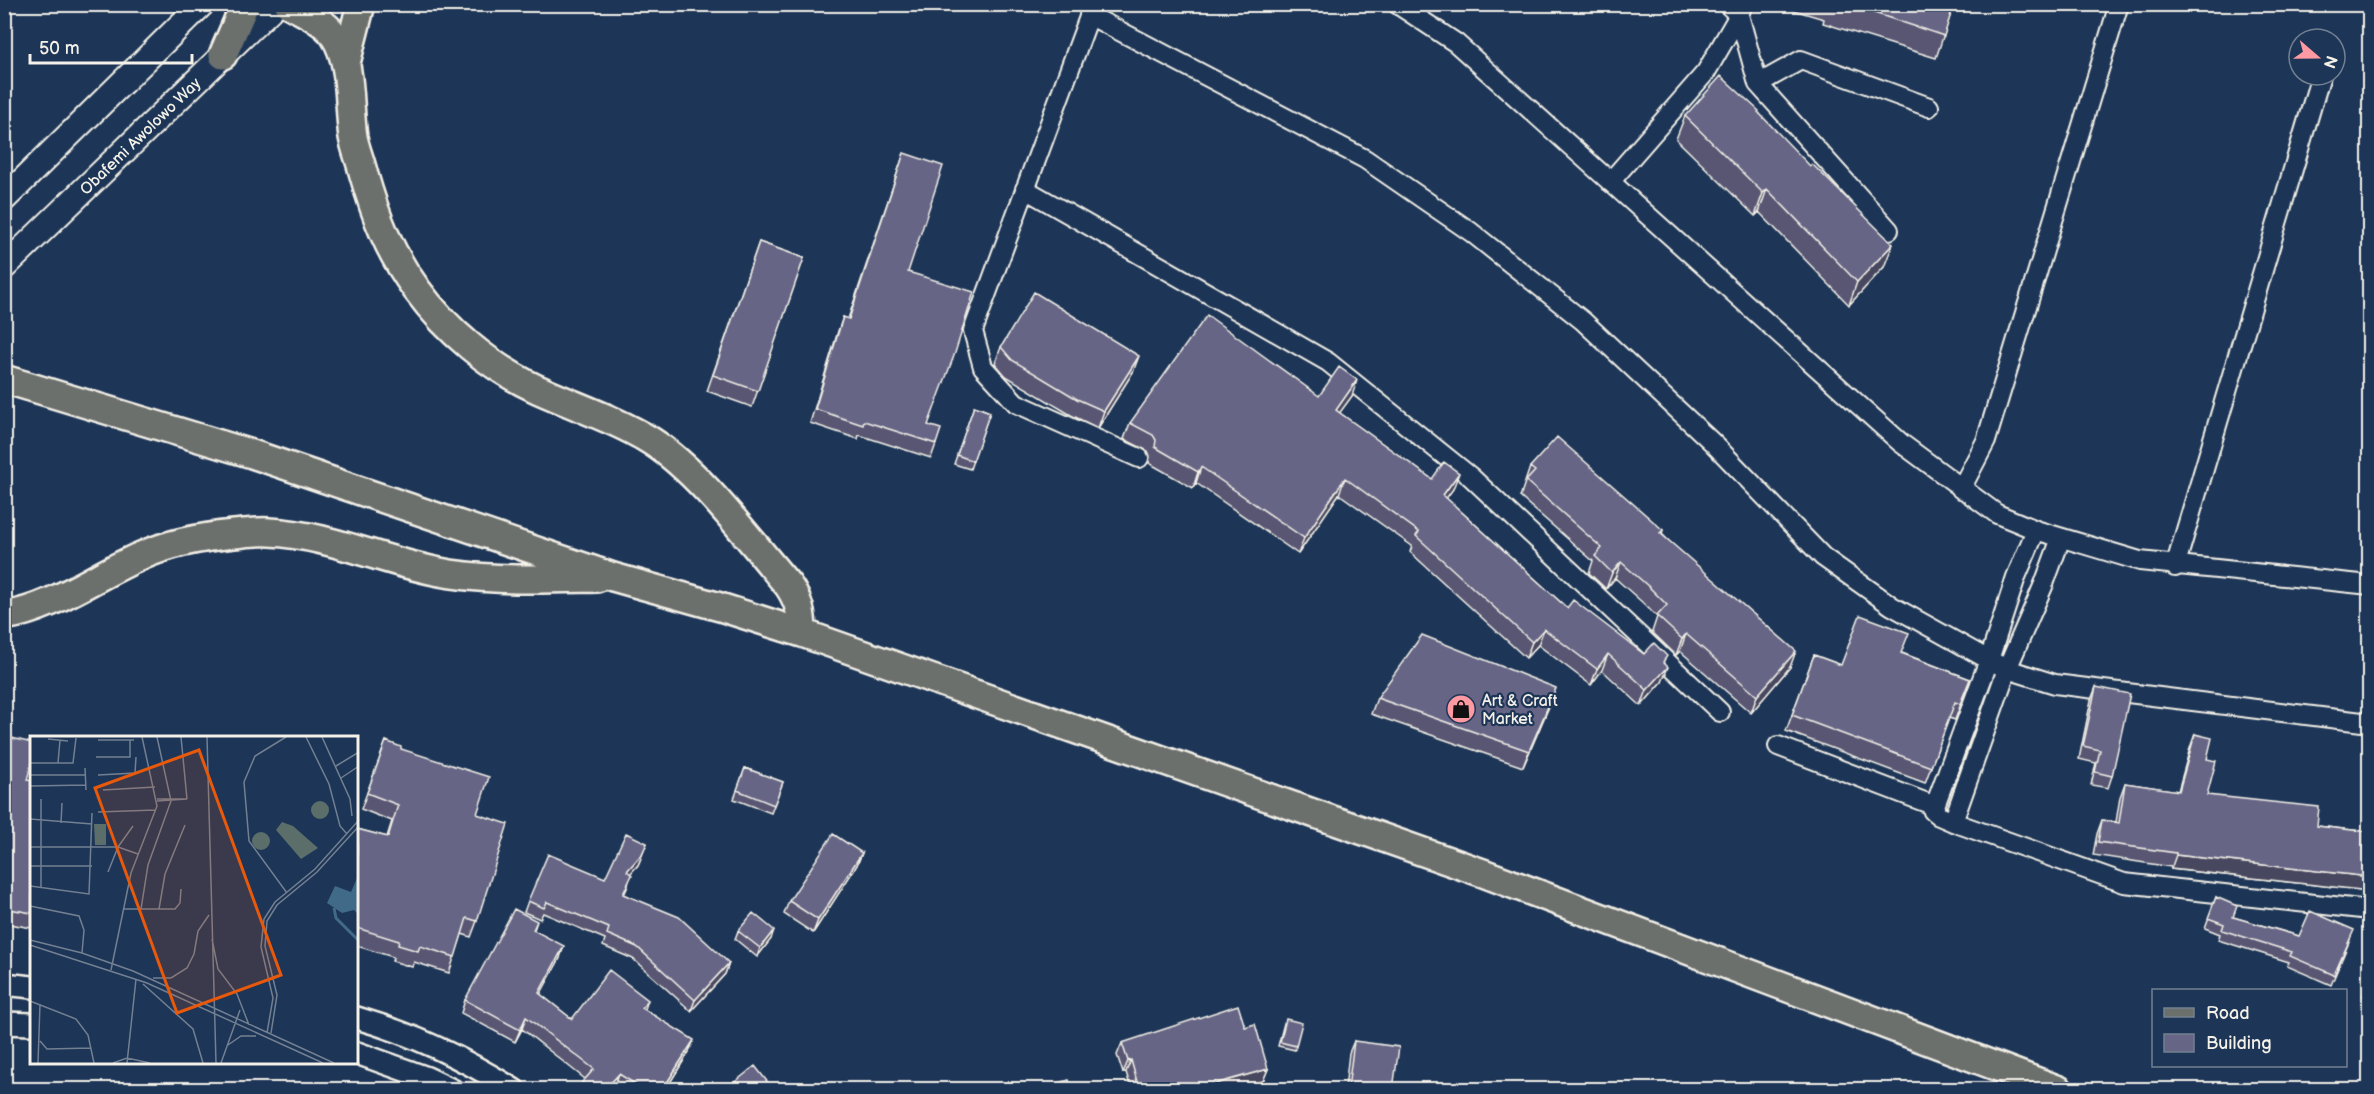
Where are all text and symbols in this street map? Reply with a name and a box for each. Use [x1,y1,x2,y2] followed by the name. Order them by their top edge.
[30,27,192,65] scale bar
[2287,27,2347,87] north arrow
[39,38,80,59] text: 50 m
[2319,53,2341,71] text: N
[77,74,206,199] street label: Obafemi Awolowo Way
[1482,692,1558,729] place label: Art & Craft Market
[1445,693,1477,725] shop icon: Art & Craft Market
[30,736,358,1064] inset map
[2152,989,2347,1067] legend
[2206,1003,2250,1024] text: Road
[2206,1033,2272,1054] text: Building

